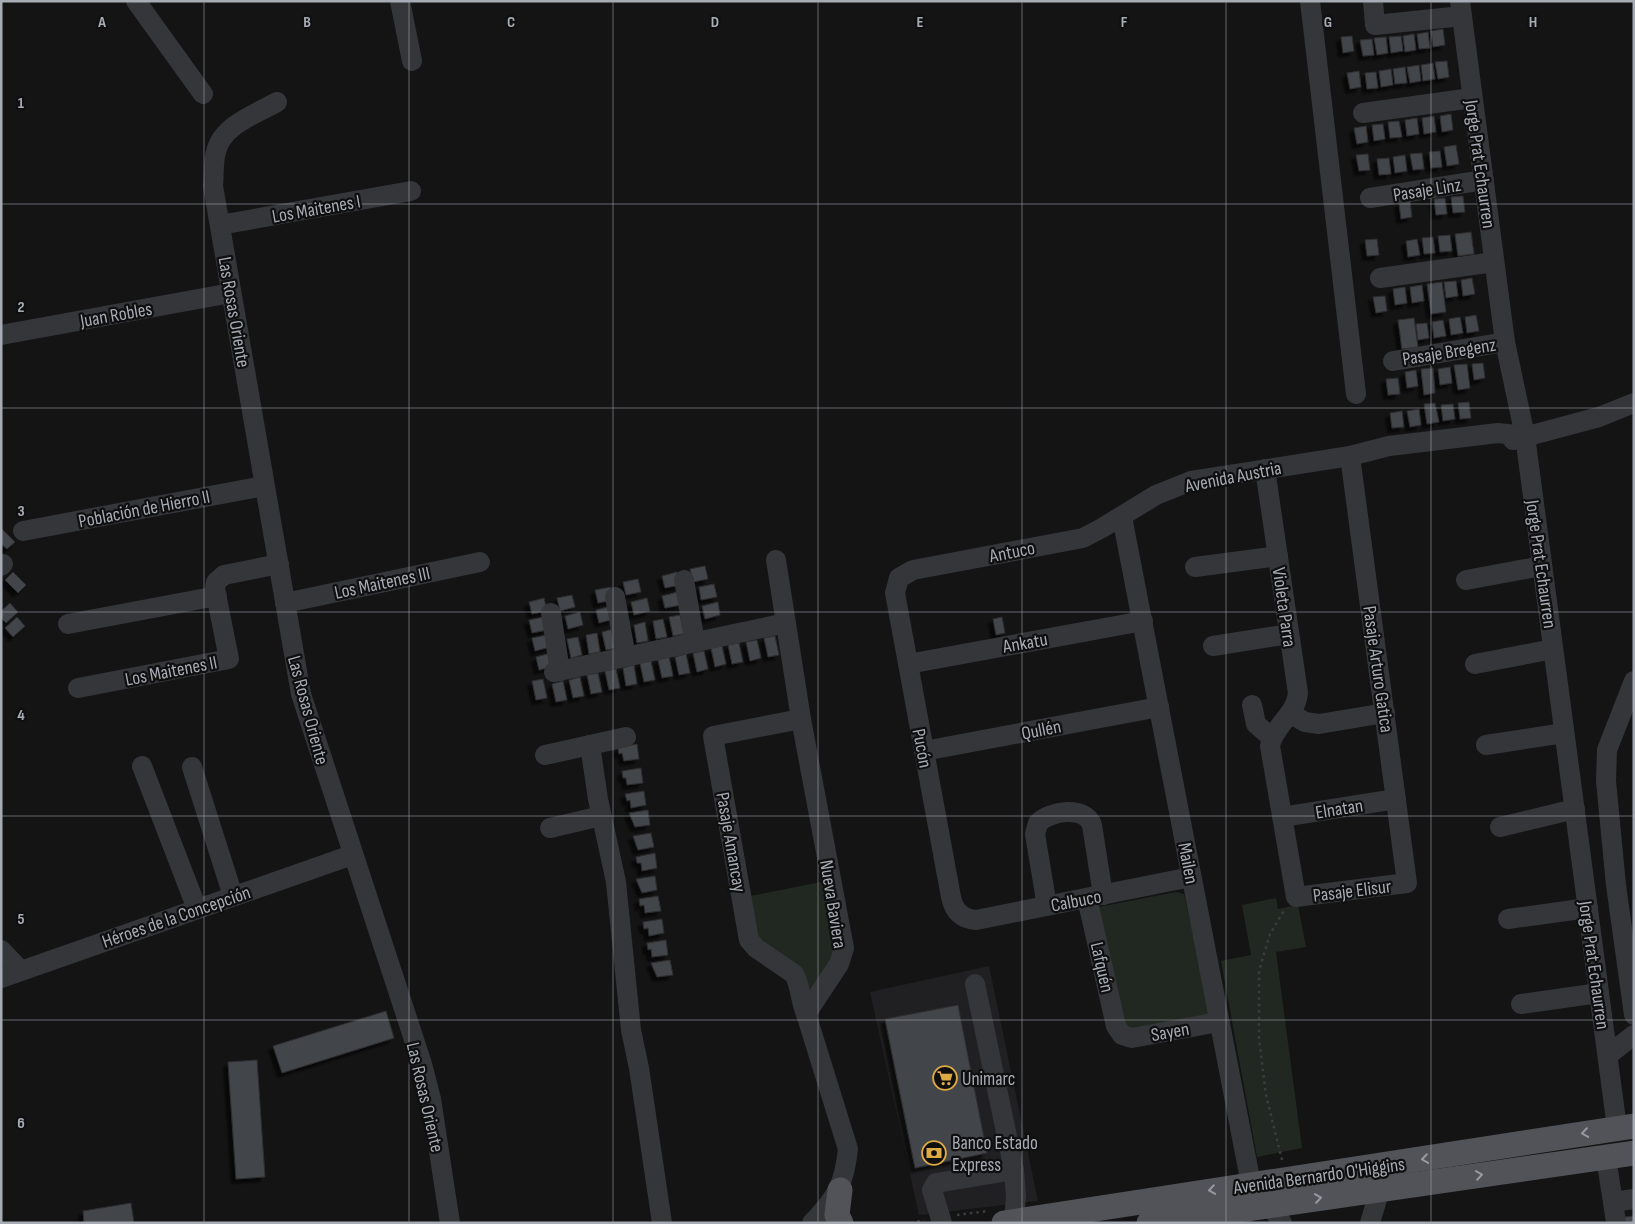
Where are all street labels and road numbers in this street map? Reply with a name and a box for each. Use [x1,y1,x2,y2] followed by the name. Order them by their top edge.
[1459,98,1500,230] street label: Jorge Prat Echaurren
[1391,174,1463,207] street label: Pasaje Linz
[270,190,362,229] street label: Los Maitenes I
[212,255,255,369] street label: Las Rosas Oriente
[78,298,154,333] street label: Juan Robles
[1401,334,1498,371] street label: Pasaje Bregenz
[1182,457,1283,498] street label: Avenida Austria
[77,485,212,533] street label: Población de Hierro II
[1520,498,1561,630] street label: Jorge Prat Echaurren
[987,537,1037,568] street label: Antuco
[332,562,432,605] street label: Los Maitenes III
[1267,566,1300,648] street label: Violeta Parra
[1357,604,1398,734] street label: Pasaje Arturo Gatica
[1000,628,1049,659] street label: Ankatu
[123,651,219,692] street label: Los Maitenes II
[282,653,333,767] street label: Las Rosas Oriente
[1019,715,1063,746] street label: Qullén
[906,727,937,770] street label: Pucón
[710,790,751,895] street label: Pasaje Amancay
[1314,794,1365,825] street label: Elnatan
[1172,841,1203,886] street label: Mailen
[814,858,851,950] street label: Nueva Baviera
[1312,875,1393,908] street label: Pasaje Elisur
[99,881,254,954] street label: Héroes de la Concepción
[1049,885,1104,918] street label: Calbuco
[1573,899,1614,1031] street label: Jorge Prat Echaurren
[1085,940,1118,995] street label: Lafquén
[1149,1018,1191,1047] street label: Sayen
[401,1040,448,1155] street label: Las Rosas Oriente
[1231,1153,1407,1200] street label: Avenida Bernardo O'Higgins

